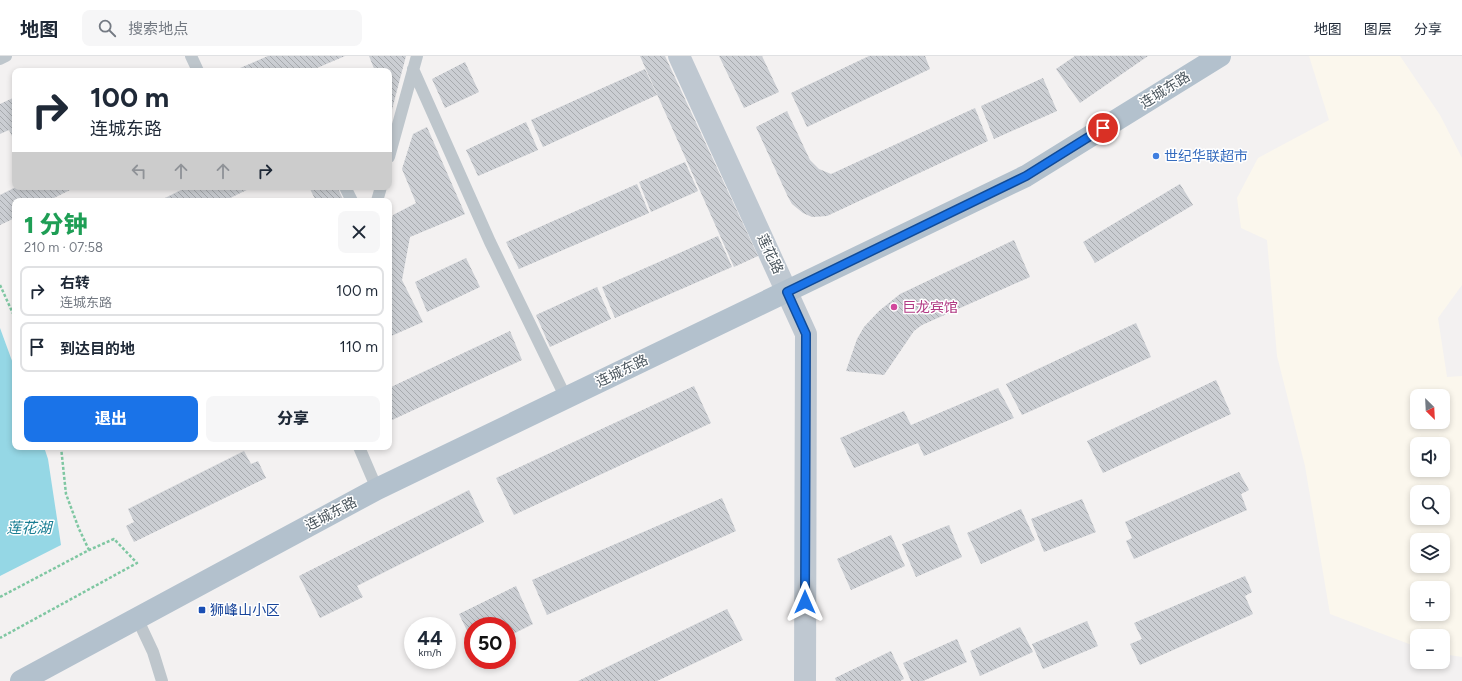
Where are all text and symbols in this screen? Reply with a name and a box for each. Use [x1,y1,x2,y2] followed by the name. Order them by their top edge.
[82,10,362,46] search box
[96,17,118,39] icon: search
[20,18,58,41] text: 地图
[128,20,188,38] text: 搜索地点
[1314,21,1342,38] text: 地图
[1364,21,1392,38] text: 图层
[1414,21,1442,38] text: 分享
[1137,68,1193,112] street label: 连城东路
[90,80,169,114] text: 100 m
[24,84,76,136] icon: right
[1086,111,1120,145] pin
[1092,117,1114,139] icon: arrive
[90,118,162,140] text: 连城东路
[1164,148,1248,165] place label: 世纪华联超市
[1151,151,1161,161] marker: 世纪华联超市
[128,160,150,182] icon: left
[170,160,192,182] icon: ahead
[212,160,234,182] icon: ahead
[254,160,276,182] icon: right
[24,210,88,239] text: 1 分钟
[338,211,380,253] button: close
[753,231,787,277] street label: 莲花路
[24,240,103,255] text: 210 m · 07:58
[60,274,90,292] text: 右转
[26,280,48,302] icon: right
[336,282,378,300] text: 100 m
[60,295,112,310] text: 连城东路
[902,299,958,316] place label: 巨龙宾馆
[889,302,899,312] marker: 巨龙宾馆
[26,336,48,358] icon: arrive
[340,338,378,356] text: 110 m
[60,340,135,358] text: 到达目的地
[593,351,651,391] street label: 连城东路
[1410,389,1450,429] north arrow
[1410,389,1450,669] map controls
[24,396,198,442] button: 退出
[206,396,380,442] button: 分享
[1410,437,1450,477] button: sound
[1410,485,1450,525] button: search
[302,493,360,535] street label: 连城东路
[6,519,53,537] water label: 莲花湖
[1410,533,1450,573] button: layers
[784,581,826,623] position arrow
[1410,581,1450,621] button: +
[210,602,280,619] place label: 狮峰山小区
[197,605,207,615] marker: 狮峰山小区
[464,617,516,669] speed limit sign: 50
[417,626,443,650] text: 44
[1410,629,1450,669] button: −
[419,646,441,659] text: km/h

